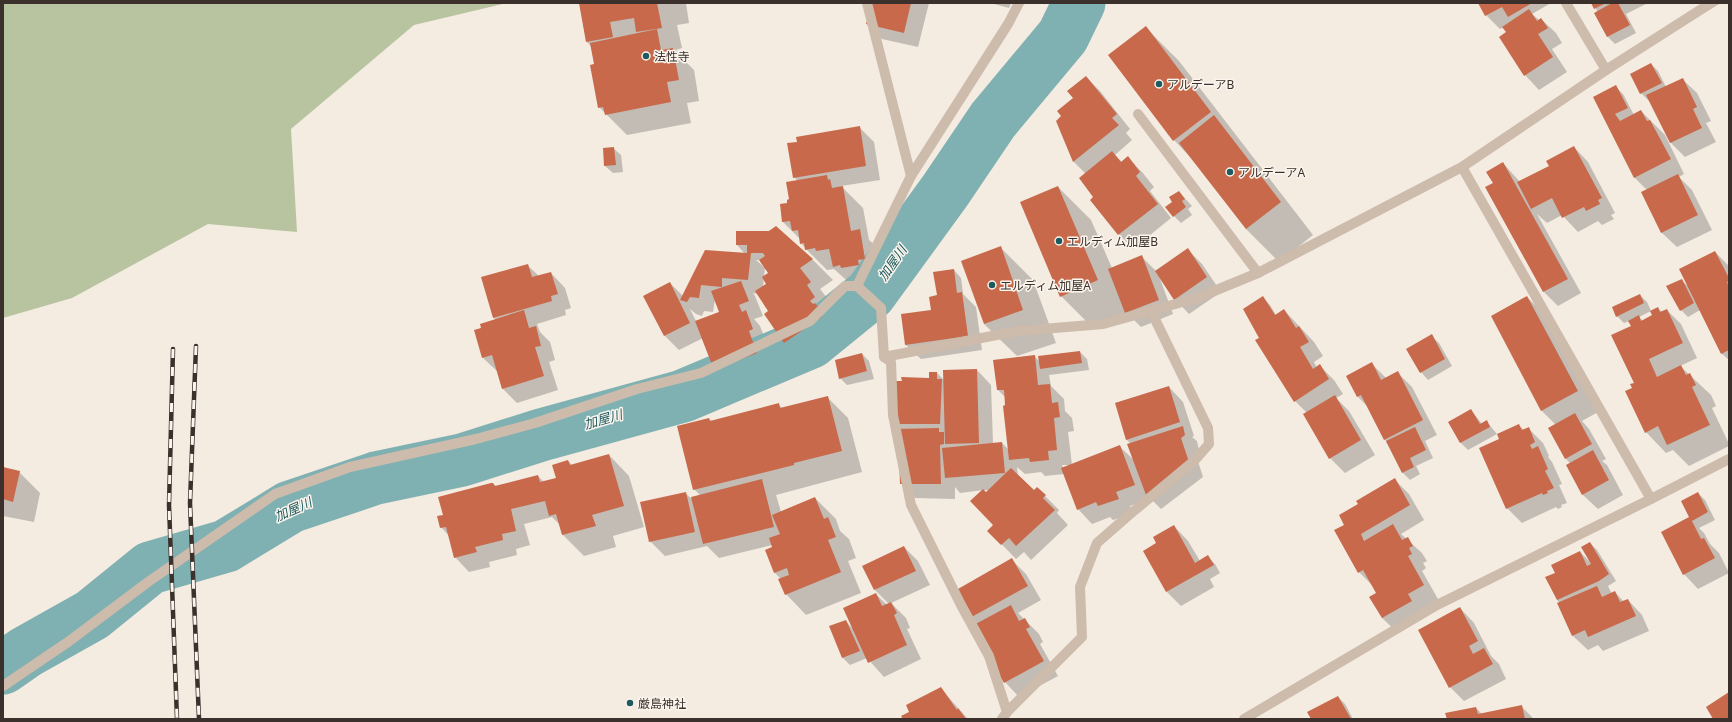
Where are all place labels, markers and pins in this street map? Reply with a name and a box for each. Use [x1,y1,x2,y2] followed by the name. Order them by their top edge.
[654,48,690,65] place label: 法性寺
[641,51,651,61] marker: 法性寺
[1167,76,1234,93] place label: アルデーアB
[1154,79,1164,89] marker: アルデーアB
[1238,164,1305,181] place label: アルデーアA
[1225,167,1235,177] marker: アルデーアA
[1067,233,1158,250] place label: エルディム加屋B
[1054,236,1064,246] marker: エルディム加屋B
[1000,277,1091,294] place label: エルディム加屋A
[987,280,997,290] marker: エルディム加屋A
[638,695,686,712] place label: 厳島神社
[625,698,635,708] marker: 厳島神社

